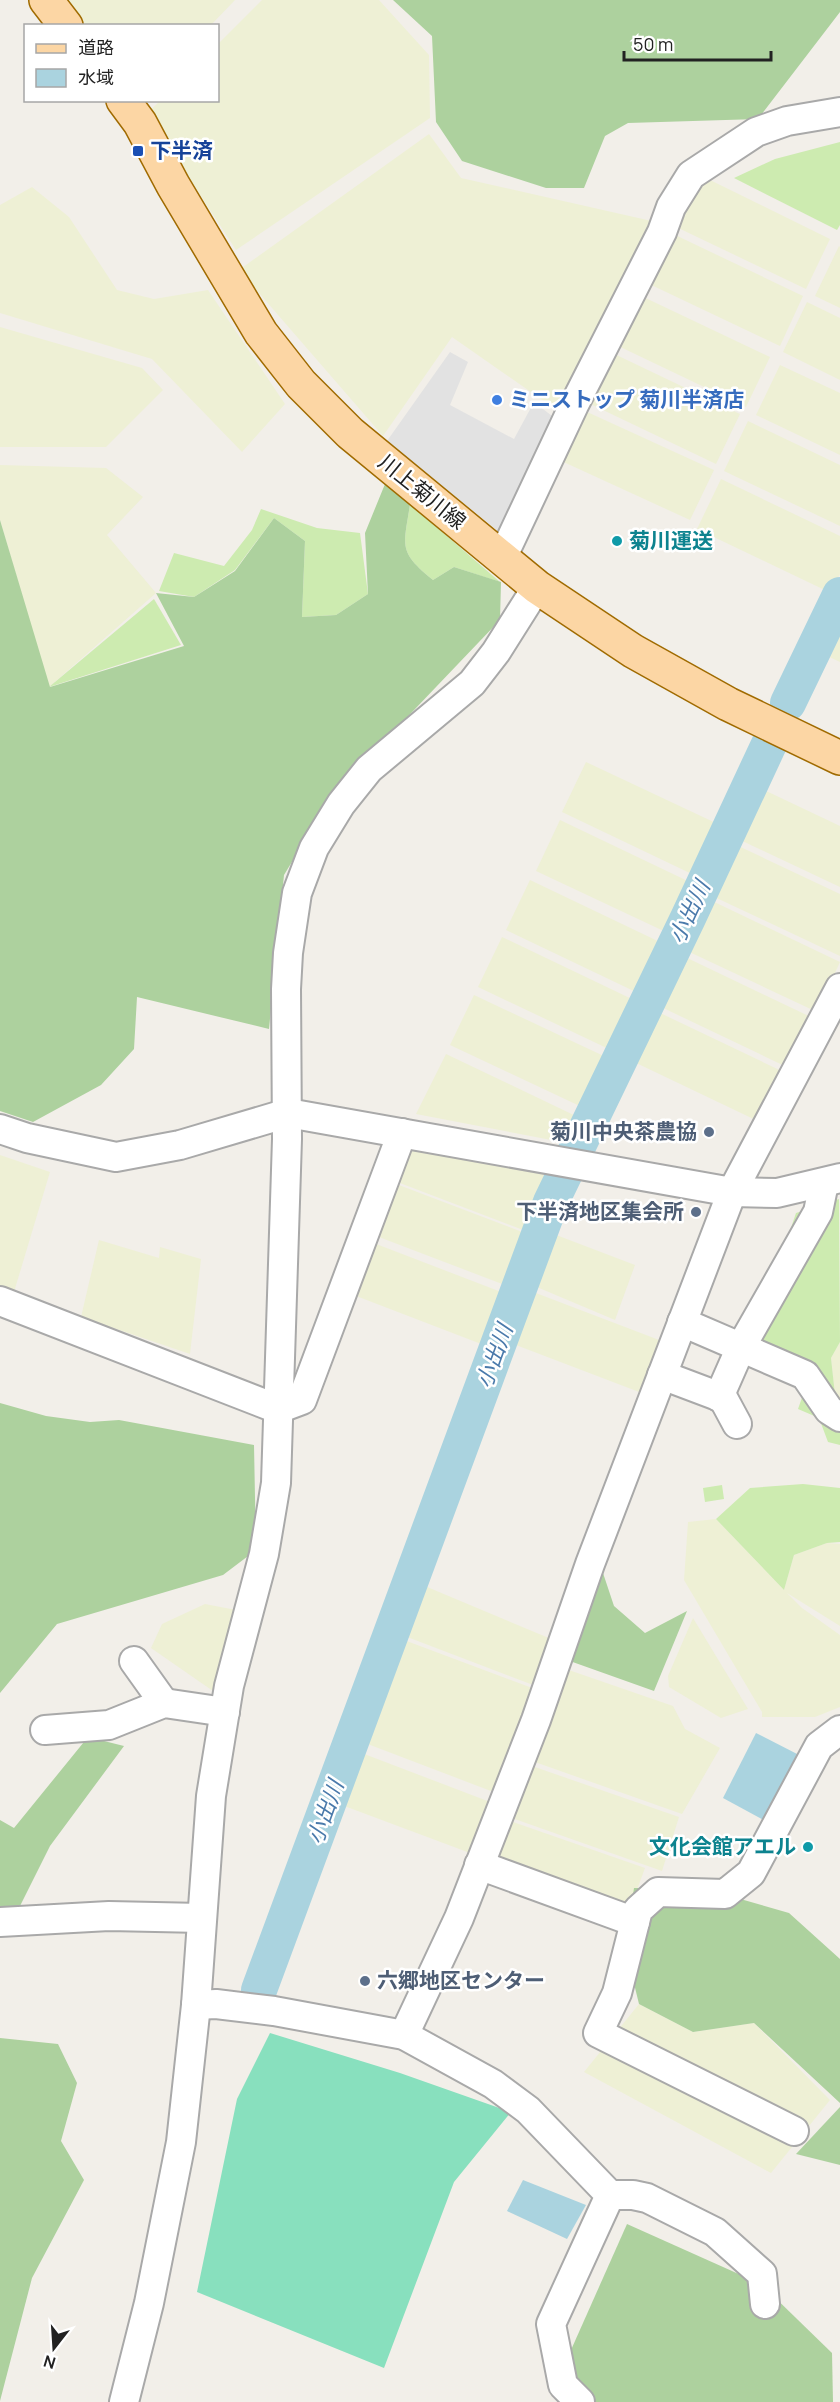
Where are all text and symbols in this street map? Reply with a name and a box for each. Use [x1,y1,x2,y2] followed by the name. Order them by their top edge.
[24,24,219,102] legend
[624,24,771,62] scale bar
[633,32,673,56] text: 50 m
[78,35,114,59] text: 道路
[78,65,114,89] text: 水域
[150,136,213,164] place label: 下半済
[131,144,145,158] marker: 下半済
[509,385,744,413] place label: ミニストップ 菊川半済店
[490,393,504,407] marker: ミニストップ 菊川半済店
[373,447,472,535] street label: 川上菊川線
[629,526,713,554] place label: 菊川運送
[610,534,624,548] marker: 菊川運送
[661,874,717,948] water label: 小出川
[550,1117,697,1145] place label: 菊川中央茶農協
[702,1125,716,1139] marker: 菊川中央茶農協
[516,1197,684,1225] place label: 下半済地区集会所
[689,1205,703,1219] marker: 下半済地区集会所
[469,1318,520,1392] water label: 小出川
[300,1774,351,1848] water label: 小出川
[649,1832,796,1860] place label: 文化会館アエル
[801,1840,815,1854] marker: 文化会館アエル
[377,1966,545,1994] place label: 六郷地区センター
[358,1974,372,1988] marker: 六郷地区センター
[24,2318,84,2378] north arrow
[41,2350,58,2375] text: N

